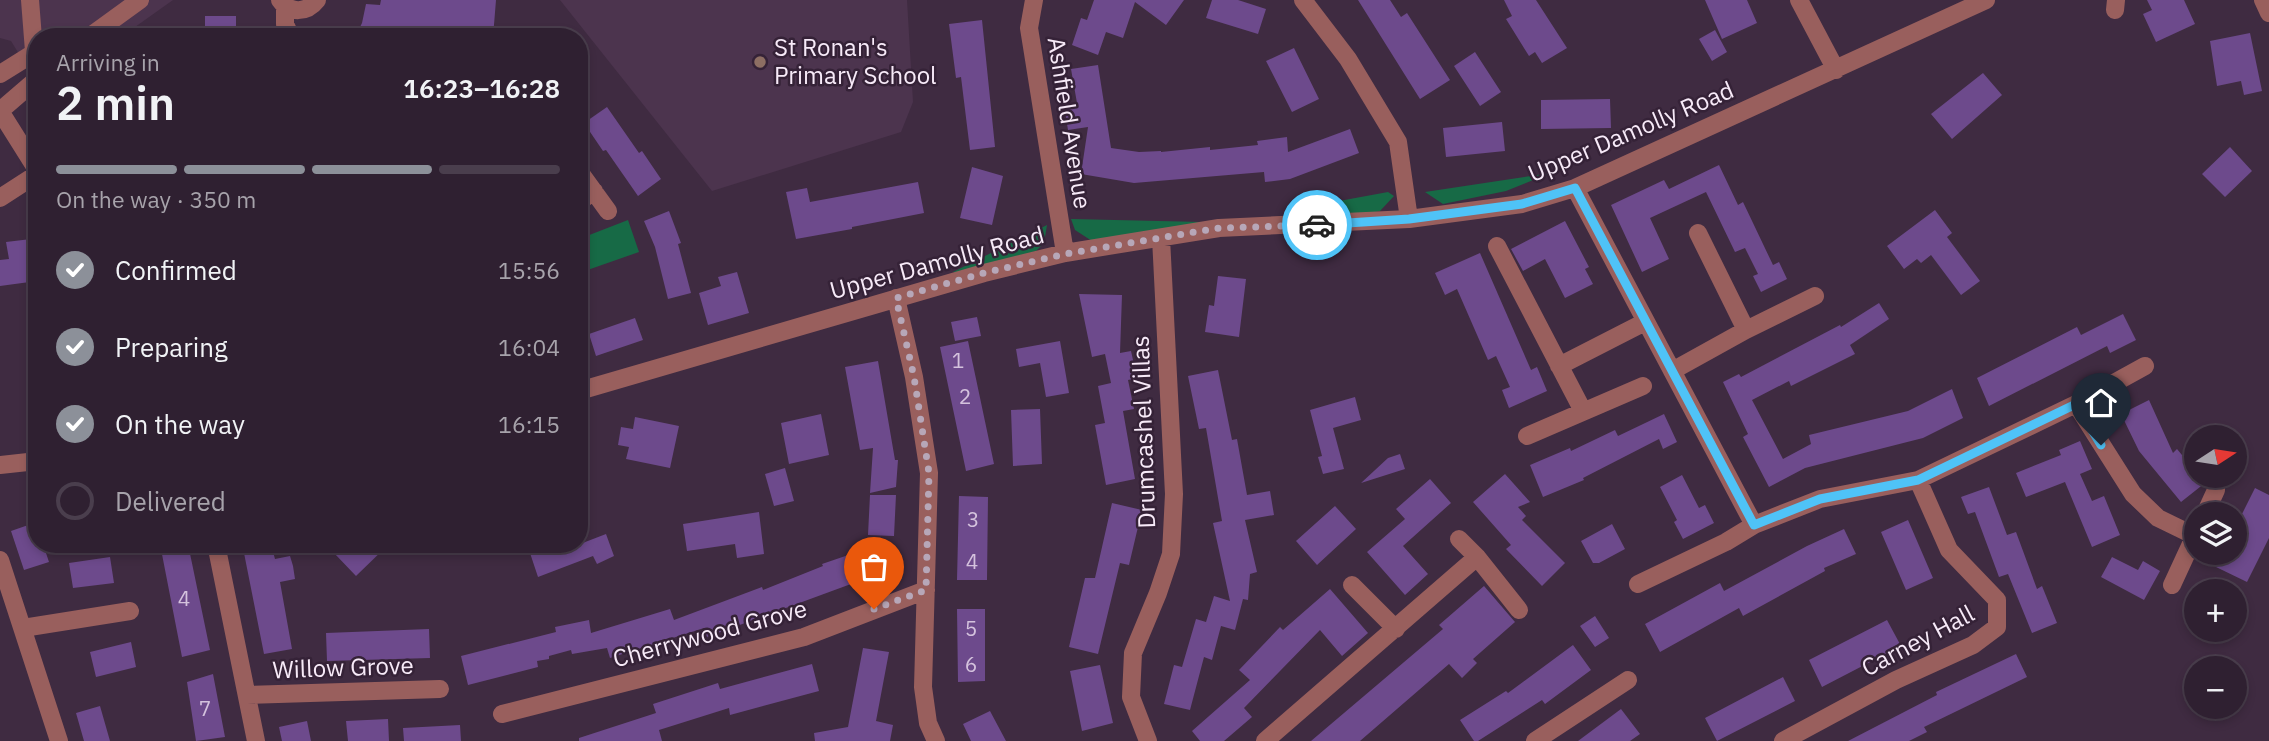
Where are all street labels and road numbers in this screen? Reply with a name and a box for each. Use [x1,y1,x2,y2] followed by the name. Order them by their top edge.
[1041,35,1099,211] street label: Ashfield Avenue
[1523,73,1738,189] street label: Upper Damolly Road
[826,218,1047,306] street label: Upper Damolly Road
[1124,335,1162,529] street label: Drumcashel Villas
[609,592,810,674] street label: Cherrywood Grove
[1855,597,1980,683] street label: Carney Hall
[272,649,414,685] street label: Willow Grove

